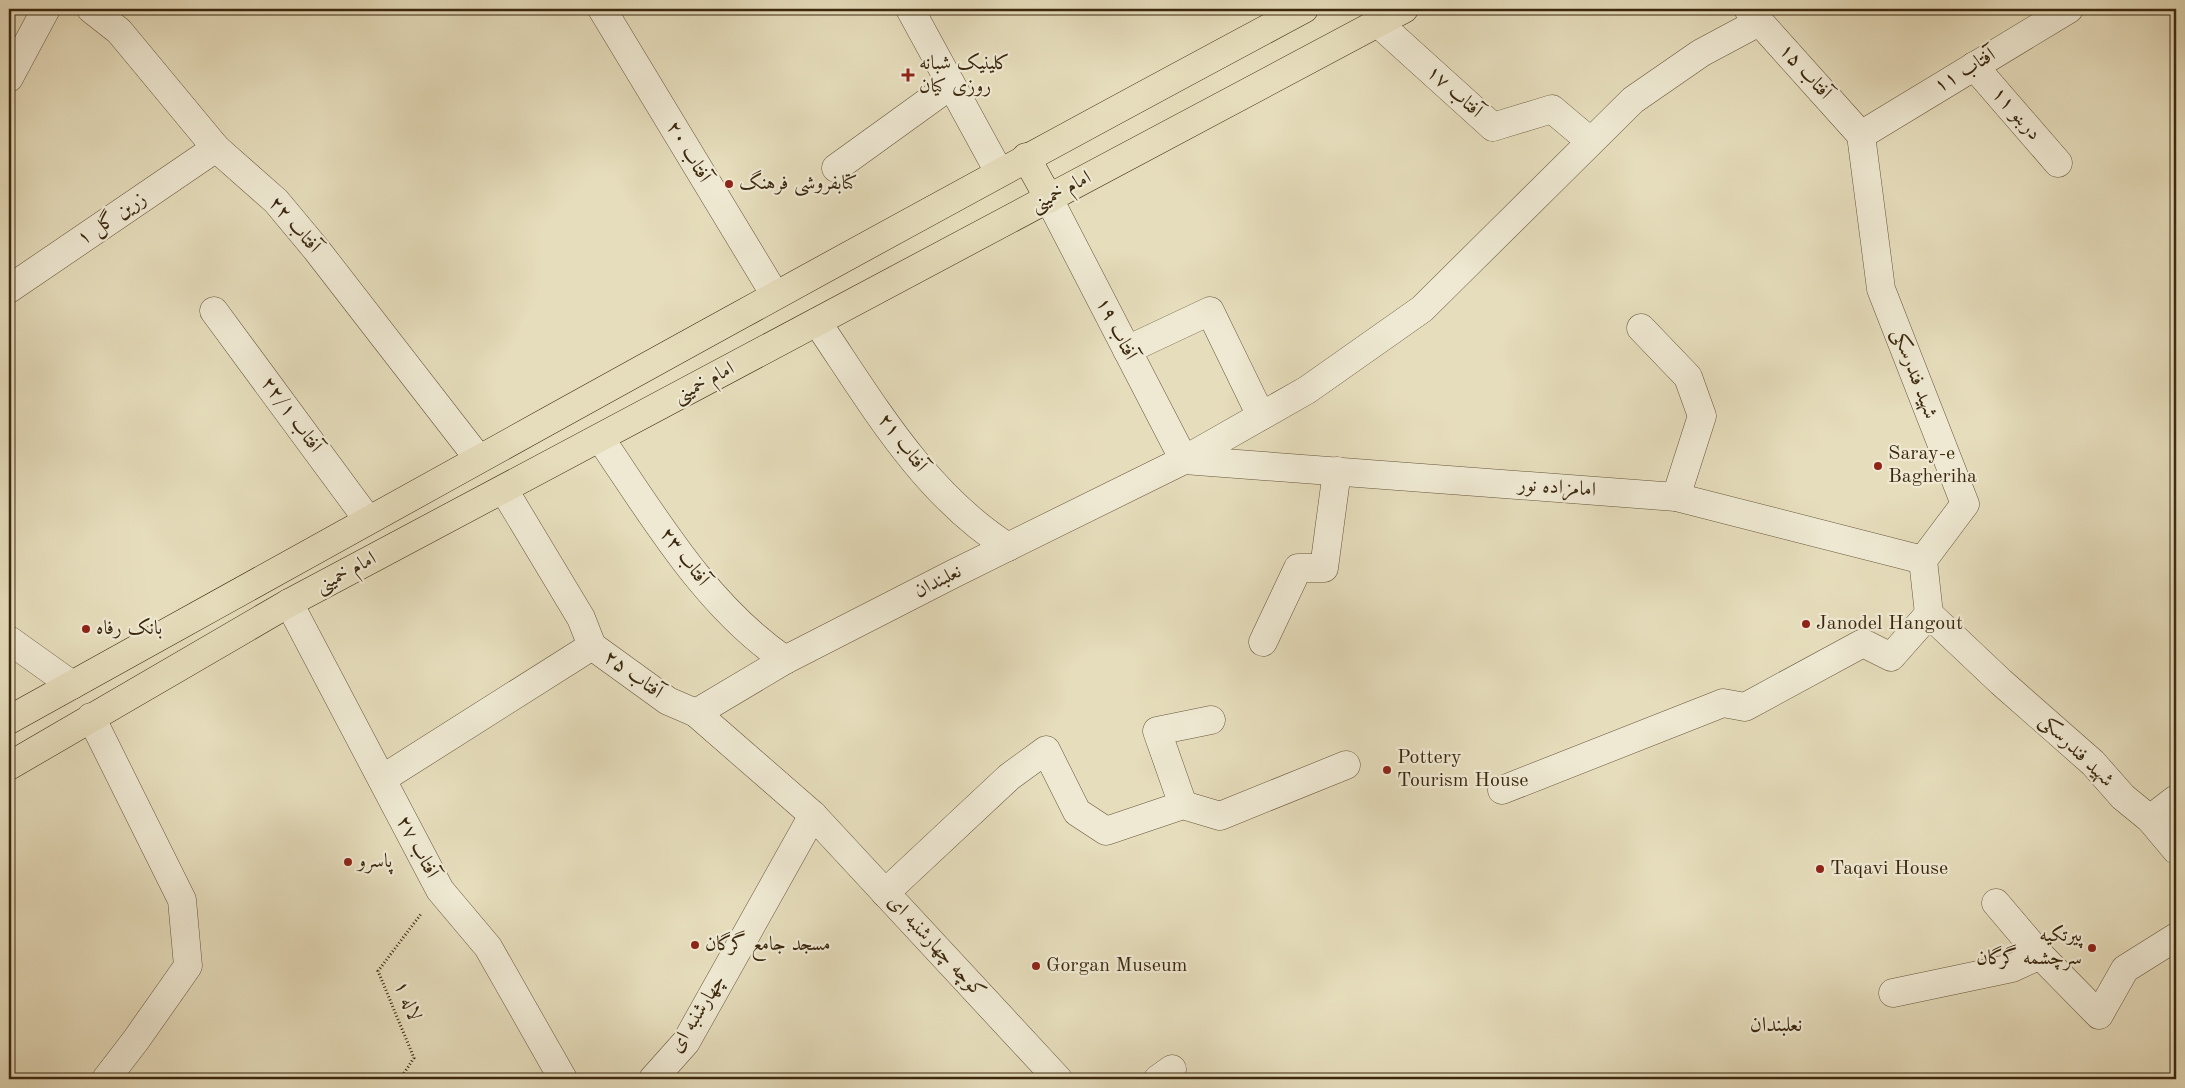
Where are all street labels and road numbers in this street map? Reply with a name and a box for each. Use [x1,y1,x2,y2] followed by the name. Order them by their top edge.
[1774,38,1840,106] street label: آفتاب ۱۵
[1929,40,2002,98] street label: آفتاب ۱۱
[1422,59,1490,124] street label: ۱۷ آفتاب
[1987,84,2044,145] street label: ۱۱ دربنو
[661,116,719,189] street label: ۲۰ آفتاب
[1027,168,1097,221] street label: امام خمینی
[72,185,151,251] street label: ۱ زرین گل
[264,190,328,260] street label: آفتاب ۲۲
[1091,293,1145,366] street label: ۱۹ آفتاب
[1886,326,1941,423] street label: شهید فندرسکی
[670,359,740,412] street label: امام خمینی
[256,371,330,459] street label: آفتاب ۲۲/۱
[873,408,935,479] street label: آفتاب ۲۱
[1515,475,1597,503] street label: امامزاده نور
[655,522,717,593] street label: آفتاب ۲۳
[312,549,382,602] street label: امام خمینی
[911,562,965,602] street label: نعلبندان
[599,644,671,705] street label: آفتاب ۲۵
[2034,710,2118,793] street label: شهید فندرسکی
[392,811,446,884] street label: آفتاب ۲۷
[882,891,989,1004] street label: کوچه چهارشنبه ای
[666,972,730,1057] street label: چهارشنبه ای
[390,978,424,1024] street label: لاله ۱

